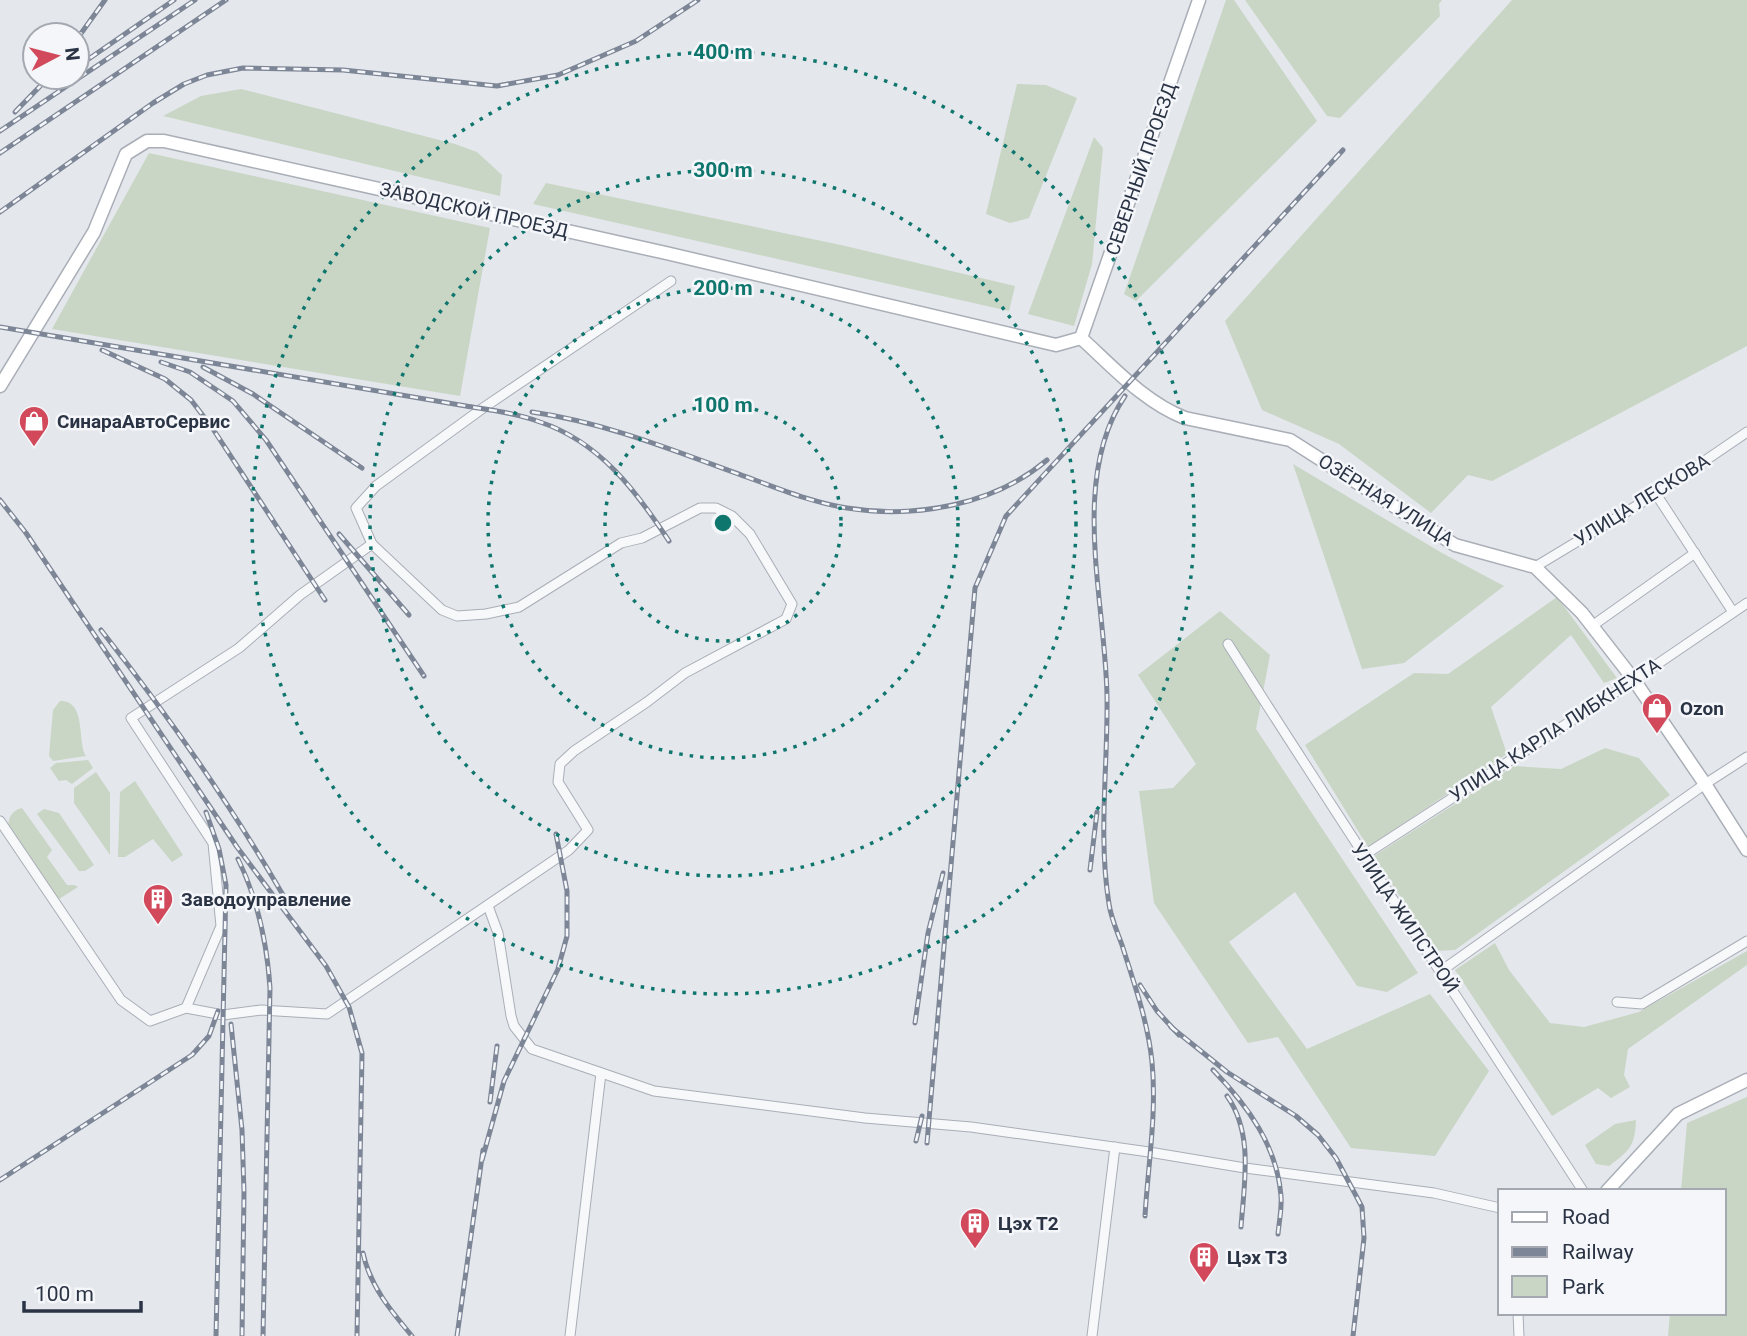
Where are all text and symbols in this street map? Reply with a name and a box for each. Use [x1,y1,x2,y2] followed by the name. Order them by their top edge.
[21,21,91,91] north arrow
[693,40,753,64] text: 400 m
[60,46,85,62] text: N
[1101,80,1181,258] street label: СЕВЕРНЫЙ ПРОЕЗД
[693,158,753,182] text: 300 m
[377,177,571,243] street label: ЗАВОДСКОЙ ПРОЕЗД
[693,276,753,300] text: 200 m
[693,393,753,417] text: 100 m
[17,404,51,448] shop icon: СинараАвтоСервис
[57,410,230,433] place label: СинараАвтоСервис
[1314,449,1458,551] street label: ОЗЁРНАЯ УЛИЦА
[1570,449,1715,551] street label: УЛИЦА ЛЕСКОВА
[711,511,735,535] centre of rings
[1445,653,1665,807] street label: УЛИЦА КАРЛА ЛИБКНЕХТА
[1640,691,1674,735] shop icon: Ozon
[1680,697,1724,720] place label: Ozon
[1346,839,1464,997] street label: УЛИЦА ЖИЛСТРОЙ
[141,882,175,926] building icon: Заводоуправление
[181,888,351,911] place label: Заводоуправление
[1498,1189,1726,1315] legend
[1562,1205,1610,1229] text: Road
[958,1206,992,1250] building icon: Цэх Т2
[998,1212,1059,1235] place label: Цэх Т2
[1187,1240,1221,1284] building icon: Цэх Т3
[1562,1240,1634,1264] text: Railway
[1227,1246,1288,1269] place label: Цэх Т3
[24,1270,142,1314] scale bar
[1562,1275,1605,1299] text: Park
[35,1282,94,1306] text: 100 m

